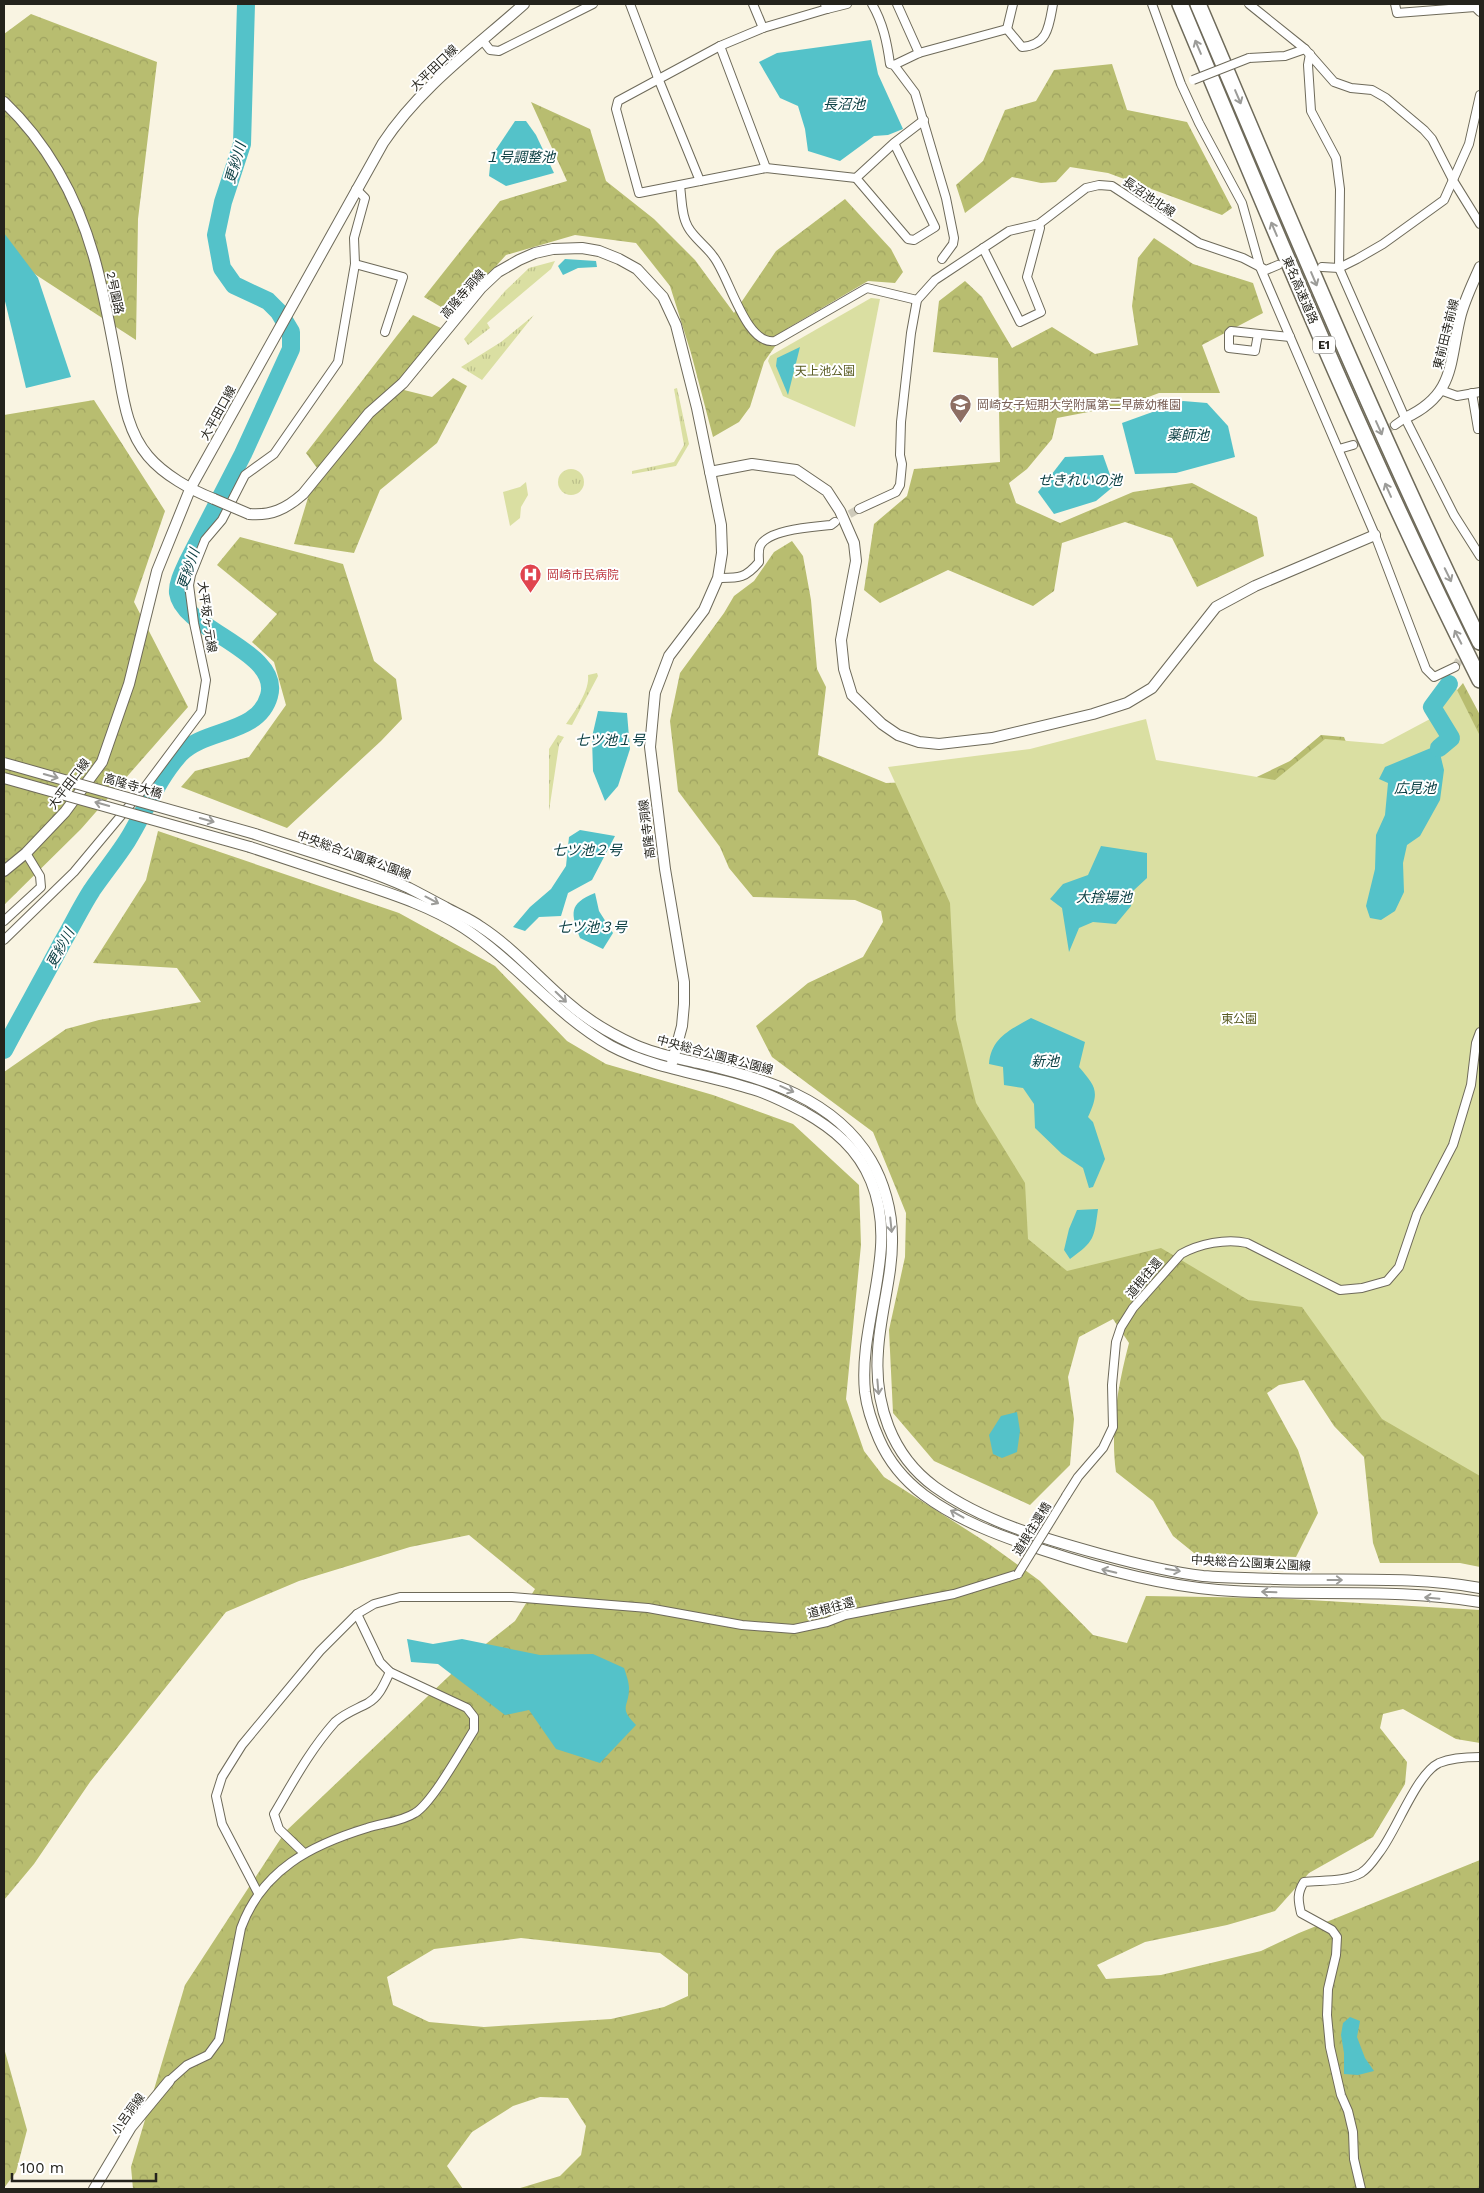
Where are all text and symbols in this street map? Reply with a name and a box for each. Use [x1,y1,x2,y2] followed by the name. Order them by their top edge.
[1192,40,1202,55] one-way arrow
[408,42,460,94] street label: 大平田口線
[1233,89,1243,104] one-way arrow
[823,96,867,112] water label: 長沼池
[222,139,249,185] water label: 更紗川
[485,149,557,165] water label: １号調整池
[1120,174,1178,220] street label: 長沼池北線
[1269,222,1279,237] one-way arrow
[1279,254,1321,326] street label: 東名高速道路
[438,267,488,321] street label: 高隆寺洞線
[104,271,126,315] street label: 2号園路
[1310,271,1320,286] one-way arrow
[1430,297,1462,371] street label: 東前田寺前線
[1313,336,1335,354] road number: E1
[795,364,855,378] park label: 天上池公園
[197,383,239,443] street label: 大平田口線
[949,393,973,424] school or university icon: 岡崎女子短期大学附属第二早蕨幼稚園
[977,398,1181,412] place label: 岡崎女子短期大学附属第二早蕨幼稚園
[1375,420,1385,435] one-way arrow
[1167,427,1211,443] water label: 薬師池
[1038,472,1124,488] water label: せきれいの池
[1383,483,1393,498] one-way arrow
[174,545,203,591] water label: 更紗川
[519,563,543,594] hospital icon: 岡崎市民病院
[1444,567,1453,582] one-way arrow
[547,568,619,582] place label: 岡崎市民病院
[195,580,219,654] street label: 大平坂ヶ元線
[1453,630,1462,645] one-way arrow
[575,732,646,748] water label: 七ツ池１号
[45,756,93,812] street label: 大平田口線
[102,771,164,801] street label: 高隆寺大橋
[42,772,58,782] one-way arrow
[1394,780,1438,796] water label: 広見池
[636,798,658,860] street label: 高隆寺洞線
[95,799,111,809] one-way arrow
[199,816,215,826] one-way arrow
[295,828,413,882] street label: 中央総合公園東公園線
[552,842,623,858] water label: 七ツ池２号
[1076,889,1134,905] water label: 大捨場池
[424,895,439,905] one-way arrow
[557,919,628,935] water label: 七ツ池３号
[43,924,78,970] water label: 更紗川
[555,991,567,1003] one-way arrow
[1221,1012,1257,1026] park label: 東公園
[655,1033,775,1077] street label: 中央総合公園東公園線
[1031,1053,1061,1069] water label: 新池
[780,1085,795,1095] one-way arrow
[886,1217,896,1233] one-way arrow
[1123,1255,1165,1301] street label: 道根往還
[873,1378,883,1394] one-way arrow
[1010,1500,1054,1558] street label: 道根往還橋
[950,1509,965,1518] one-way arrow
[1191,1553,1311,1573] street label: 中央総合公園東公園線
[1101,1566,1117,1575] one-way arrow
[1165,1566,1181,1576] one-way arrow
[1327,1575,1343,1584] one-way arrow
[1262,1587,1278,1596] one-way arrow
[1424,1593,1440,1602] one-way arrow
[806,1595,856,1621] street label: 道根往還
[108,2090,148,2138] street label: 小呂洞線
[12,2150,156,2182] scale bar
[20,2159,64,2177] text: 100 m

